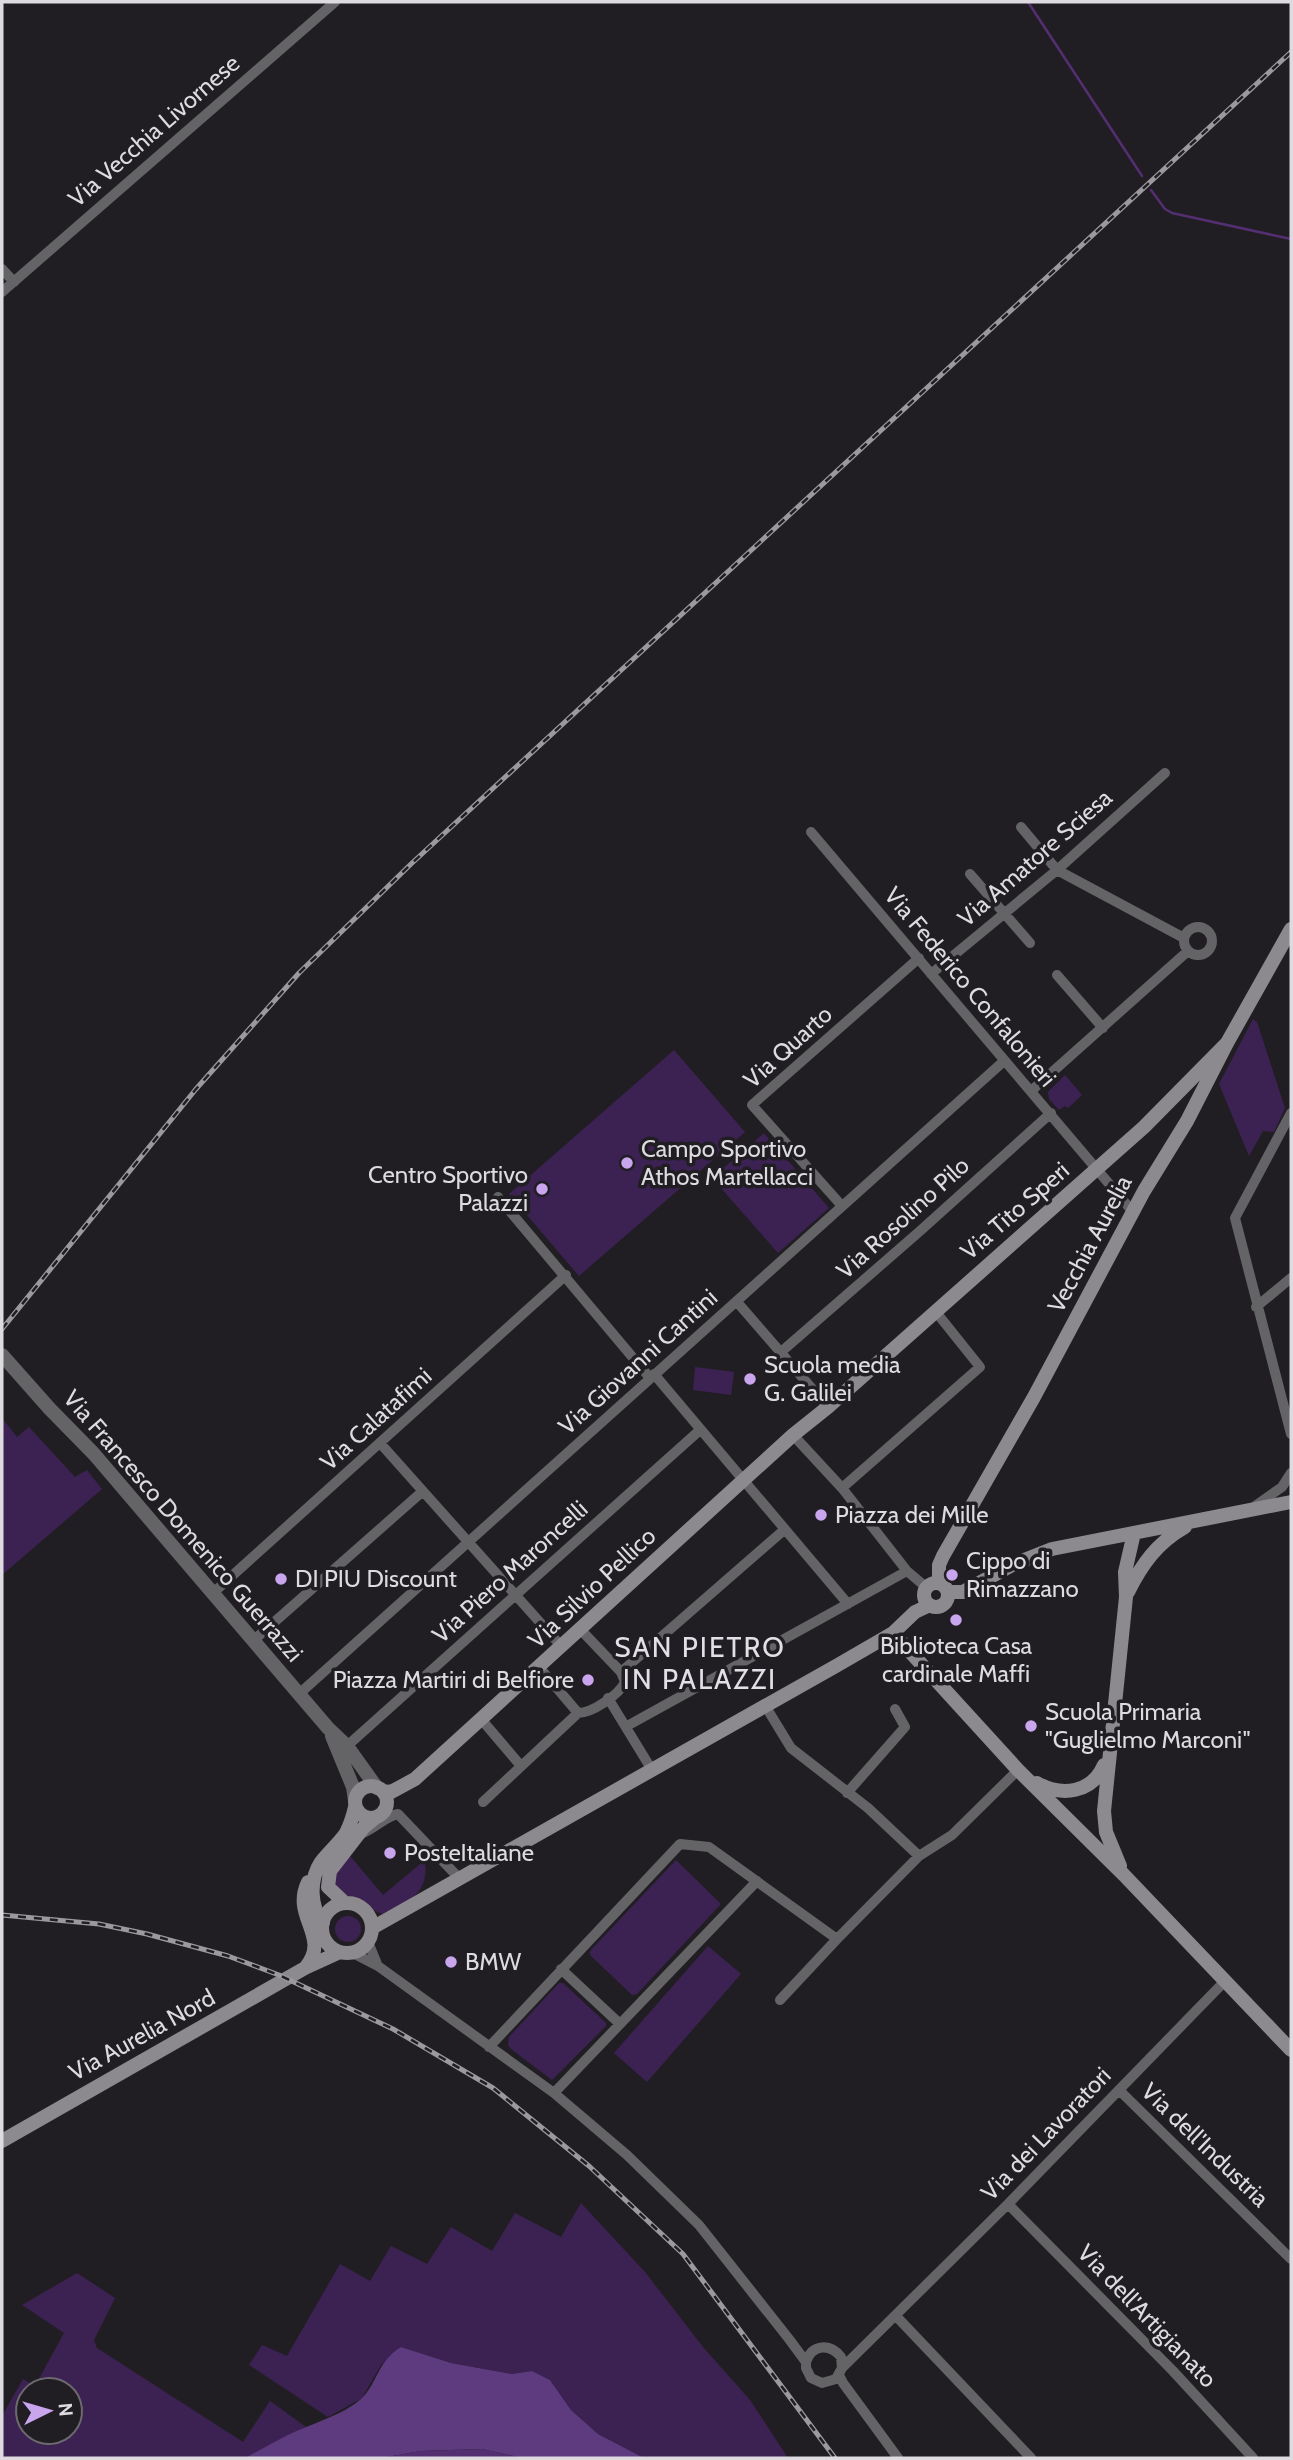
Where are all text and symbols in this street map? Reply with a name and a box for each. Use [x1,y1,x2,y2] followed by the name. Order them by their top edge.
[62,48,245,213] street label: Via Vecchia Livornese
[952,782,1118,932] street label: Via Amatore Sciesa
[878,881,1062,1092] street label: Via Federico Confalonieri
[737,999,838,1094] street label: Via Quarto
[641,1134,813,1191] place label: Campo Sportivo Athos Martellacci
[830,1151,975,1285] street label: Via Rosolino Pilo
[619,1155,635,1171] marker: Campo Sportivo Athos Martellacci
[955,1156,1075,1266] street label: Via Tito Speri
[368,1160,528,1217] place label: Centro Sportivo Palazzi
[1041,1170,1138,1317] street label: Vecchia Aurelia
[534,1181,550,1197] marker: Centro Sportivo Palazzi
[552,1283,723,1440] street label: Via Giovanni Cantini
[764,1350,901,1407] place label: Scuola media G. Galilei
[314,1361,437,1476] street label: Via Calatafimi
[742,1371,758,1387] marker: Scuola media G. Galilei
[57,1384,309,1667] street label: Via Francesco Domenico Guerrazzi
[426,1494,593,1649] street label: Via Piero Maroncelli
[835,1500,989,1529] place label: Piazza dei Mille
[813,1507,829,1523] marker: Piazza dei Mille
[522,1521,661,1654] street label: Via Silvio Pellico
[966,1546,1079,1603] place label: Cippo di Rimazzano
[295,1564,457,1593] place label: DI PIU Discount
[944,1567,960,1583] marker: Cippo di Rimazzano
[273,1571,289,1587] marker: DI PIU Discount
[948,1612,964,1628] marker: Biblioteca Casa cardinale Maffi
[614,1630,786,1696] district label: SAN PIETRO IN PALAZZI
[880,1631,1033,1688] place label: Biblioteca Casa cardinale Maffi
[333,1665,574,1694] place label: Piazza Martiri di Belfiore
[580,1672,596,1688] marker: Piazza Martiri di Belfiore
[1045,1697,1251,1754] place label: Scuola Primaria "Guglielmo Marconi"
[1023,1718,1039,1734] marker: Scuola Primaria "Guglielmo Marconi"
[404,1838,534,1867] place label: PosteItaliane
[382,1845,398,1861] marker: PosteItaliane
[465,1947,521,1976] place label: BMW
[443,1954,459,1970] marker: BMW
[64,1983,220,2087] street label: Via Aurelia Nord
[975,2061,1117,2206] street label: Via dei Lavoratori
[1136,2077,1275,2213] street label: Via dell'Industria
[1072,2238,1223,2393] street label: Via dell'Artigianato
[14,2376,84,2446] north arrow
[53,2402,77,2417] text: N

